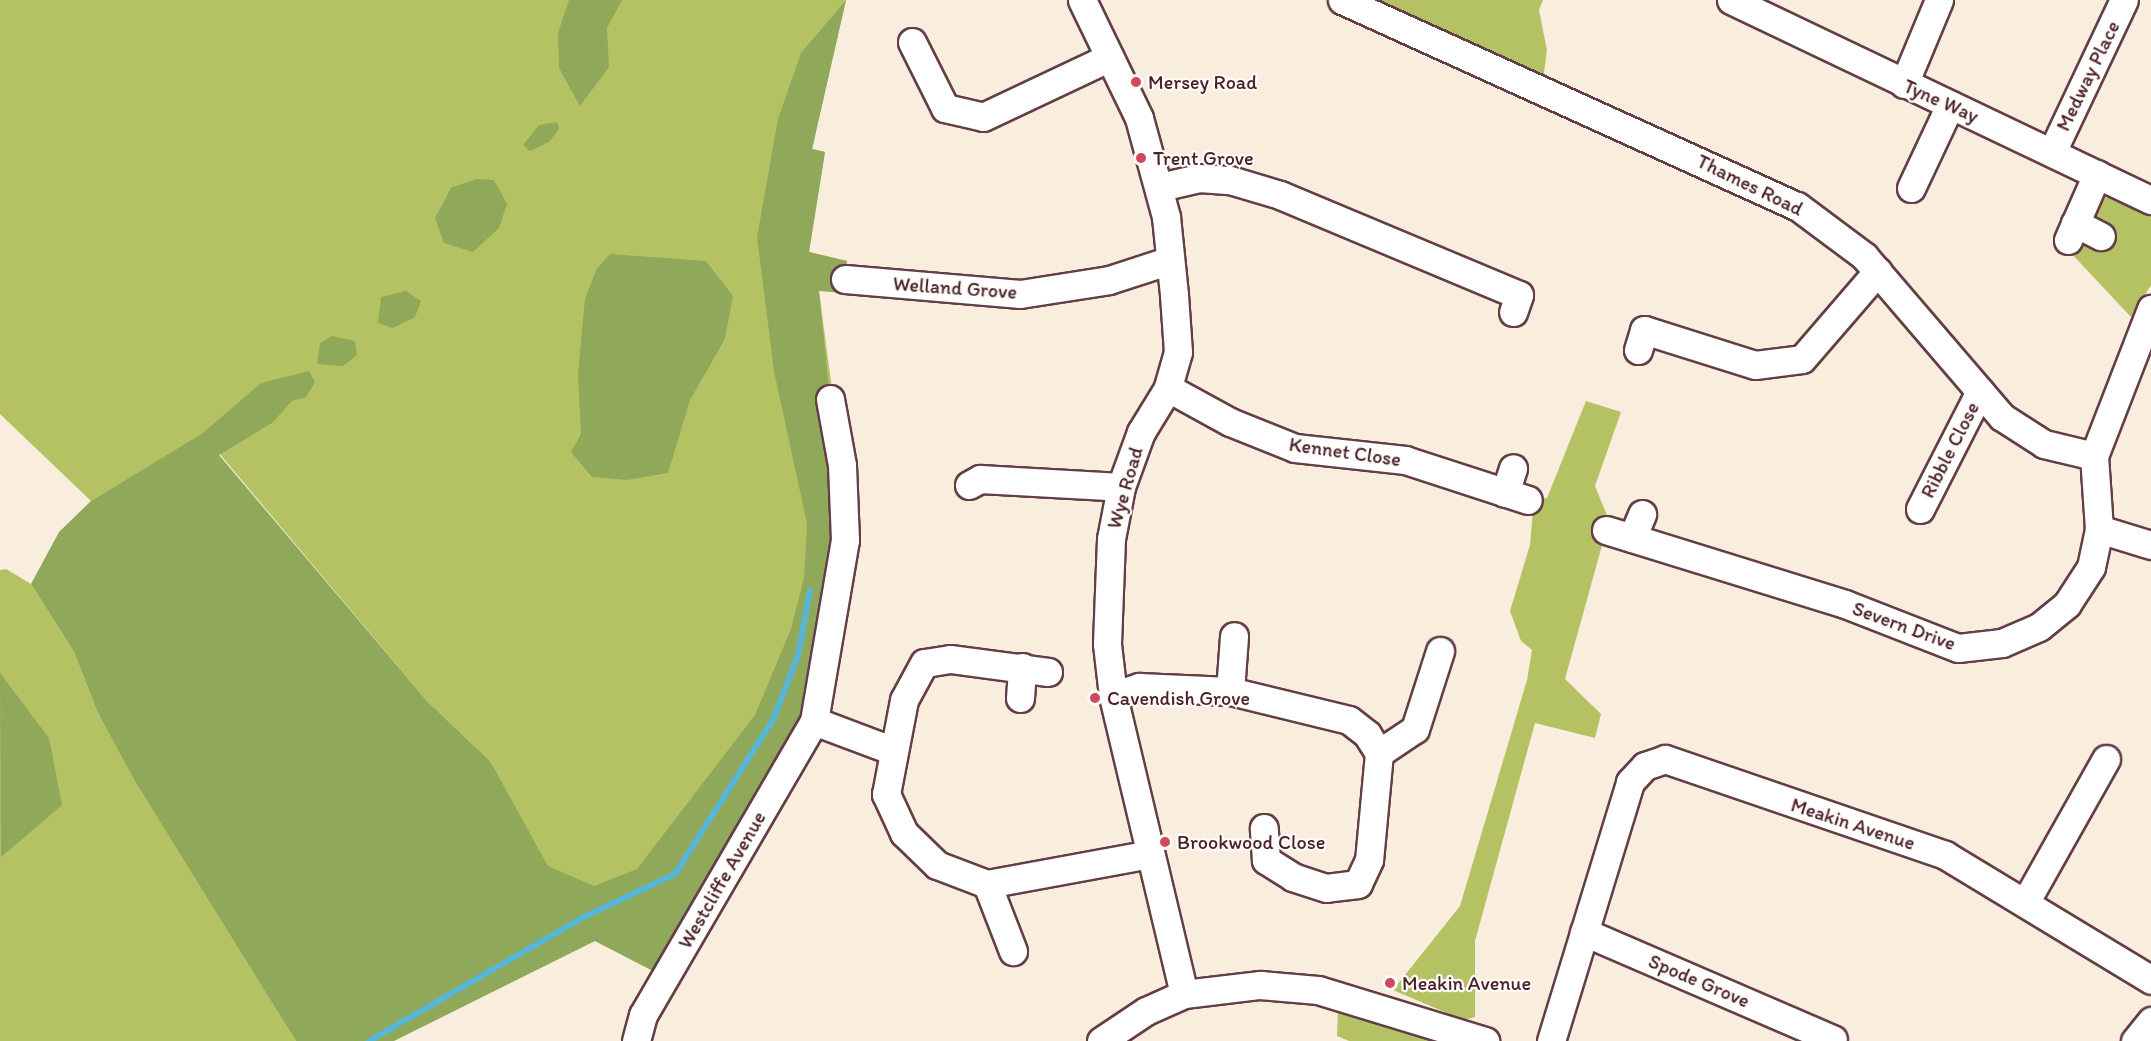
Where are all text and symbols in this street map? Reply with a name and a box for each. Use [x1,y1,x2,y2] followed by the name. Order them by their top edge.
[2051,17,2125,135] street label: Medway Place
[1148,70,1257,94] place label: Mersey Road
[1900,74,1982,128] street label: Tyne Way
[1129,75,1143,89] marker: Mersey Road
[1153,146,1254,170] place label: Trent Grove
[1693,149,1807,221] street label: Thames Road
[1134,151,1148,165] marker: Trent Grove
[892,272,1018,304] street label: Welland Grove
[1916,398,1984,502] street label: Ribble Close
[1287,432,1403,472] street label: Kennet Close
[1102,445,1148,531] street label: Wye Road
[1849,596,1959,656] street label: Severn Drive
[1107,686,1250,710] place label: Cavendish Grove
[1088,691,1102,705] marker: Cavendish Grove
[1788,793,1918,855] street label: Meakin Avenue
[673,807,771,953] street label: Westcliffe Avenue
[1177,830,1325,854] place label: Brookwood Close
[1158,835,1172,849] marker: Brookwood Close
[1645,949,1753,1013] street label: Spode Grove
[1402,971,1530,995] place label: Meakin Avenue
[1383,976,1397,990] marker: Meakin Avenue

